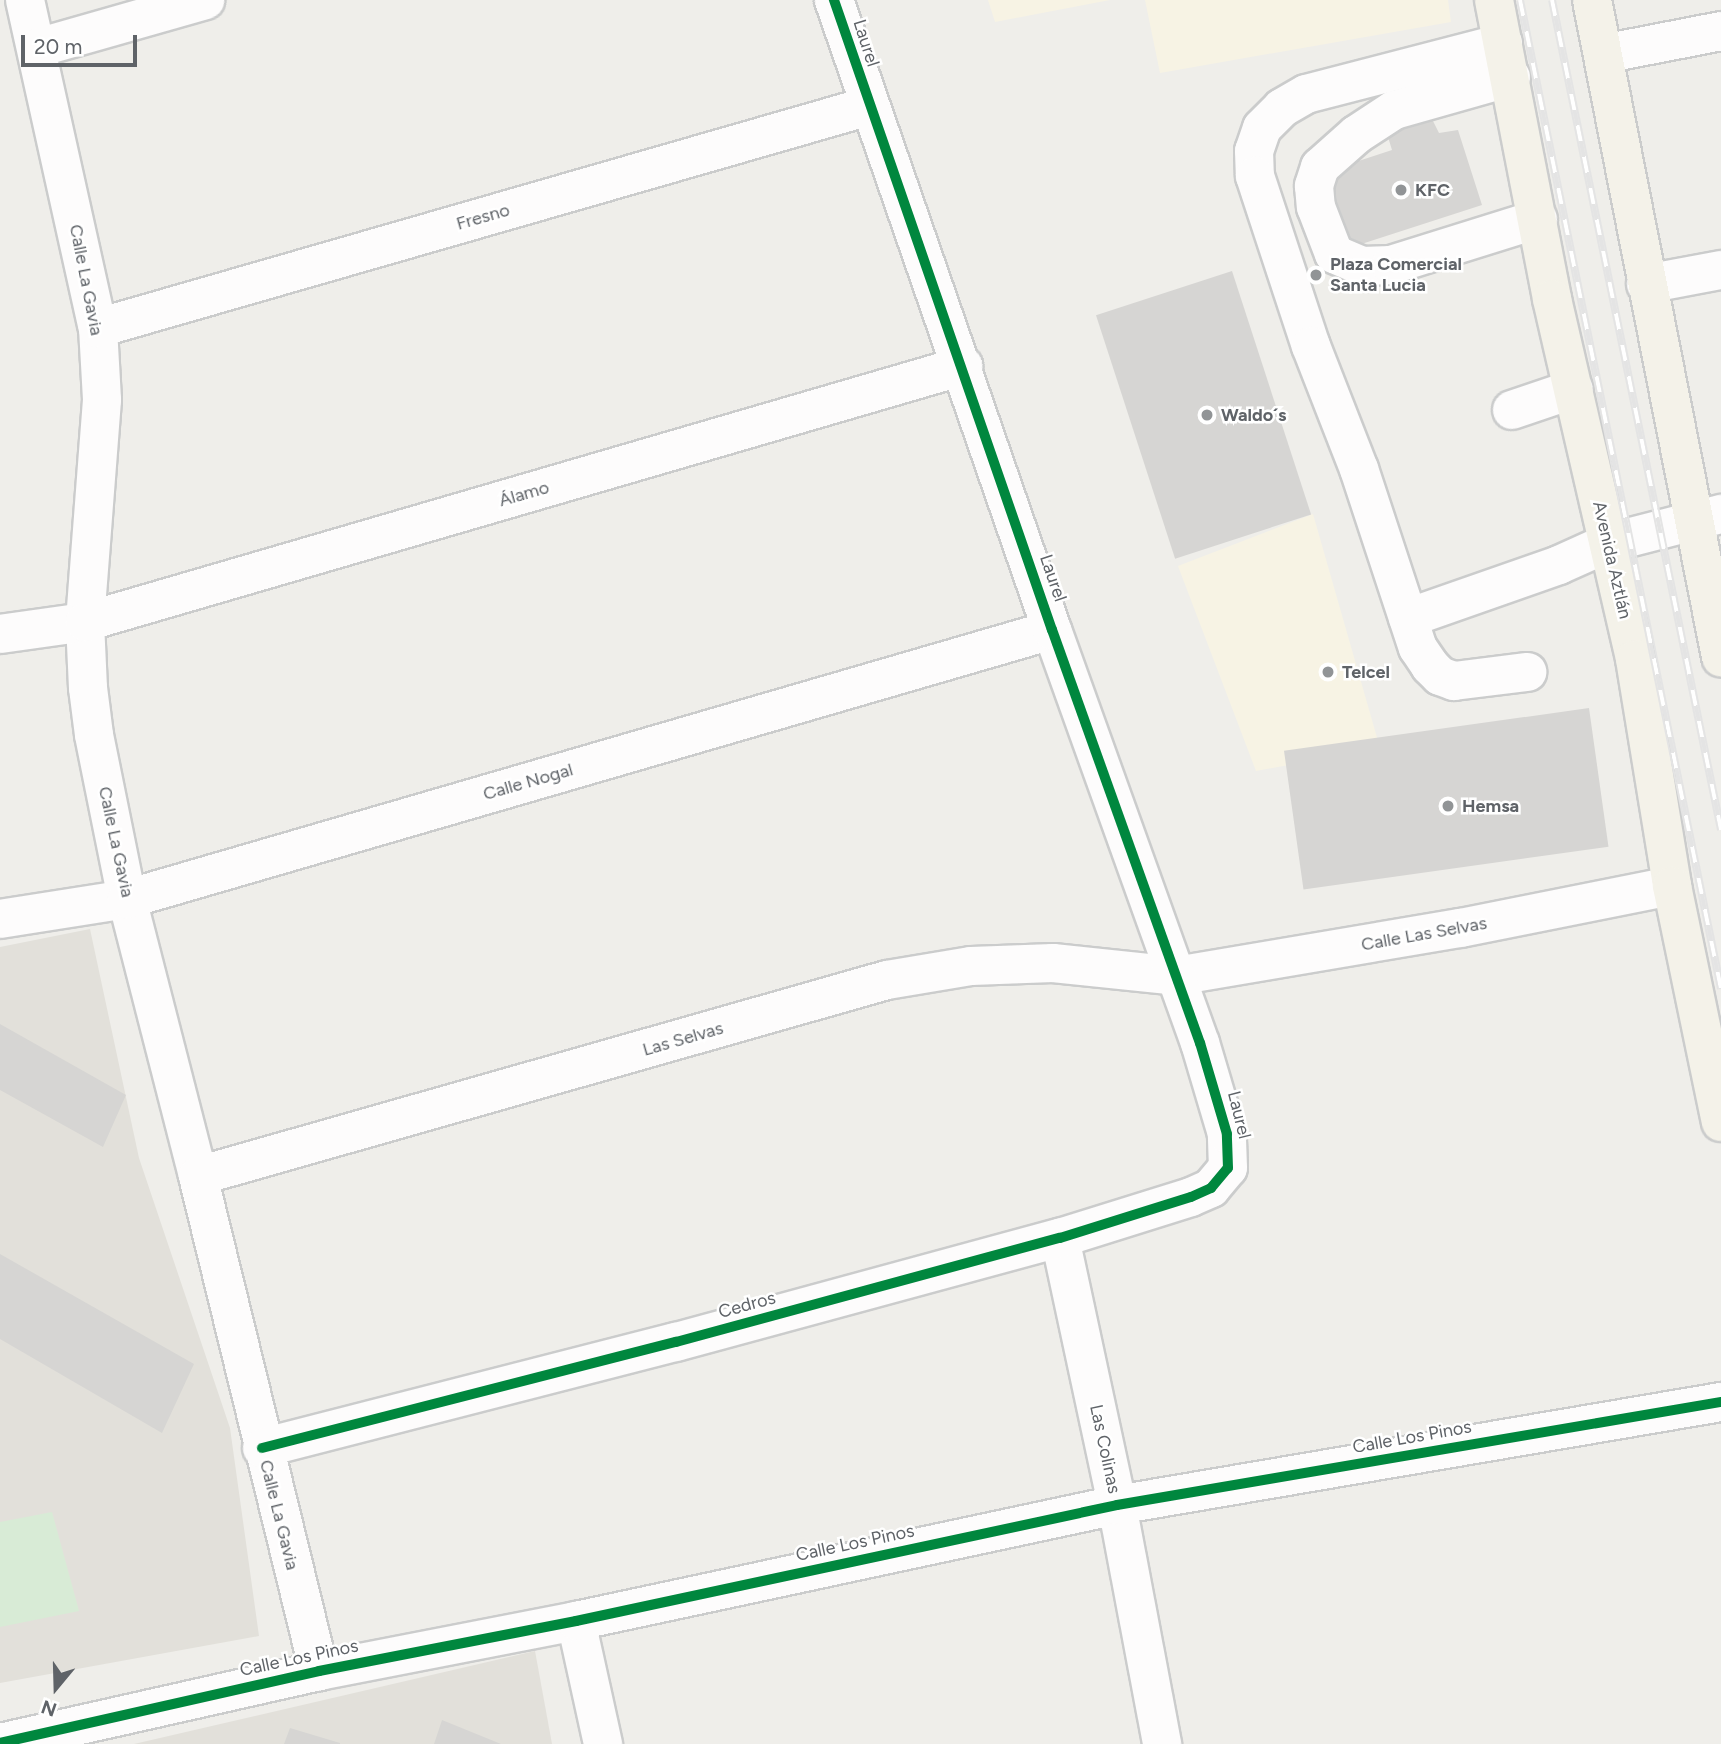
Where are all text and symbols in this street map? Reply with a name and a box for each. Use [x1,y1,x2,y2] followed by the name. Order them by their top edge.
[848,17,884,69] street label: Laurel
[24,21,140,65] scale bar
[34,34,82,59] text: 20 m
[1415,179,1450,201] place label: KFC
[1393,182,1409,198] marker: KFC
[454,199,512,235] street label: Fresno
[65,223,107,337] street label: Calle La Gavia
[1330,254,1462,296] place label: Plaza Comercial Santa Lucia
[1308,267,1324,283] marker: Plaza Comercial Santa Lucia
[1221,404,1286,426] place label: Waldo´s
[1199,407,1215,423] marker: Waldo´s
[496,477,552,511] street label: Álamo
[1588,499,1636,621] street label: Avenida Aztlán
[1035,552,1071,604] street label: Laurel
[1342,661,1390,683] place label: Telcel
[1320,664,1336,680] marker: Telcel
[481,759,575,805] street label: Calle Nogal
[94,785,138,899] street label: Calle La Gavia
[1462,795,1519,817] place label: Hemsa
[1440,798,1456,814] marker: Hemsa
[1359,912,1489,956] street label: Calle Las Selvas
[640,1017,726,1061] street label: Las Selvas
[1223,1089,1255,1141] street label: Laurel
[716,1287,778,1323] street label: Cedros
[1085,1402,1125,1496] street label: Las Colinas
[1351,1416,1473,1458] street label: Calle Los Pinos
[255,1458,303,1572] street label: Calle La Gavia
[794,1520,916,1566] street label: Calle Los Pinos
[238,1635,360,1681] street label: Calle Los Pinos
[21,1653,91,1723] north arrow
[38,1695,60,1722] text: N

